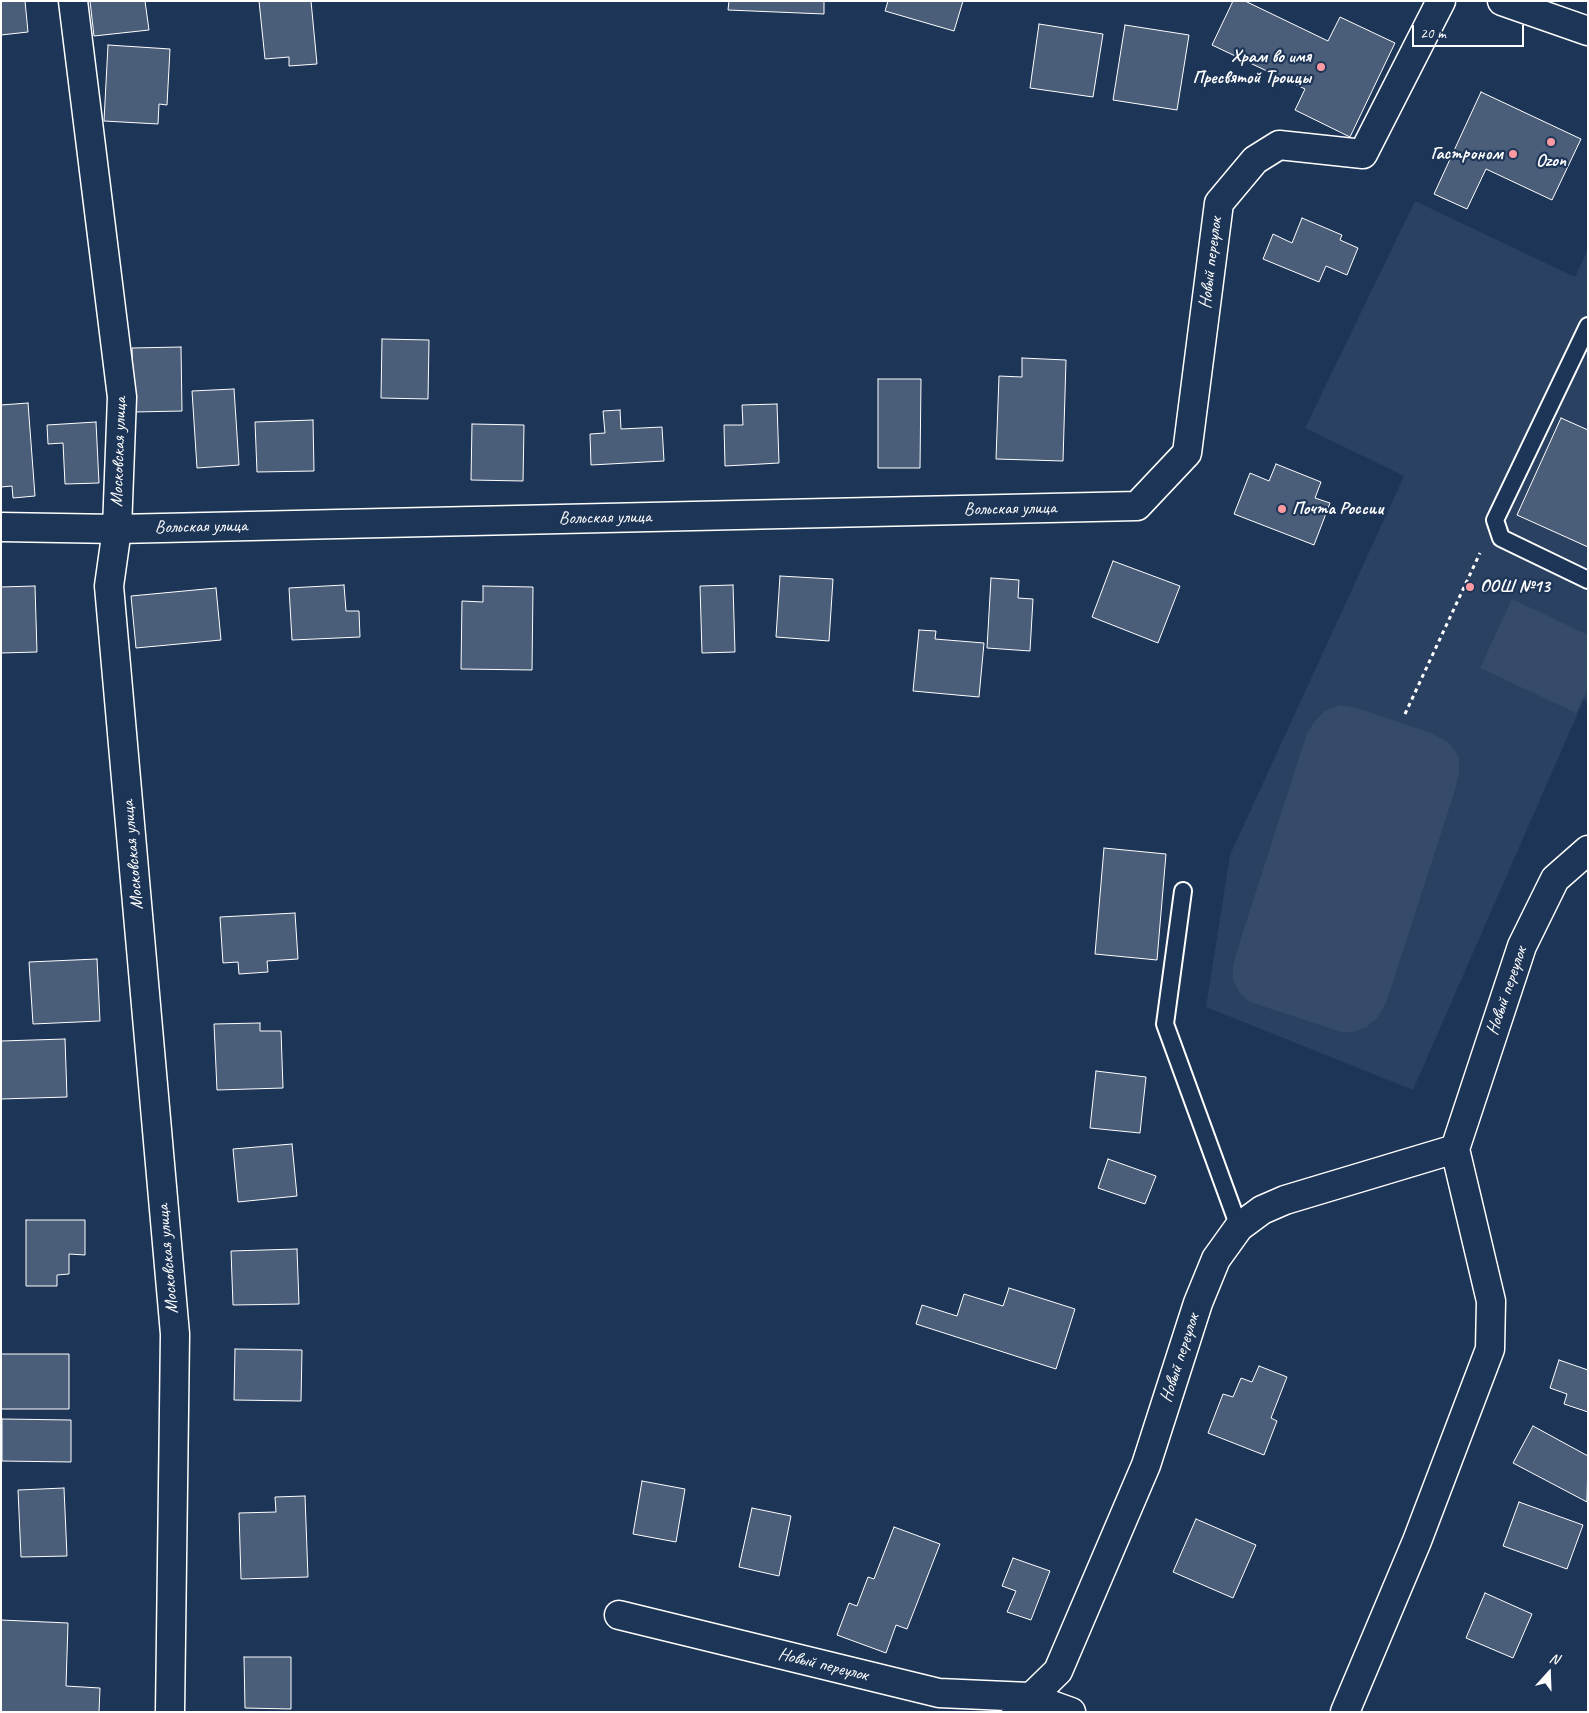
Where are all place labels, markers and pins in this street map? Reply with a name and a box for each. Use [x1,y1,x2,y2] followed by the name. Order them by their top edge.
[1193,46,1311,88] place label: Храм во имя Пресвятой Троицы
[1315,61,1327,73] marker: Храм во имя Пресвятой Троицы
[1545,136,1557,148] marker: Ozon
[1431,143,1503,165] place label: Гастроном
[1507,148,1519,160] marker: Гастроном
[1536,150,1566,172] place label: Ozon
[1292,498,1383,520] place label: Почта России
[1276,503,1288,515] marker: Почта России
[1480,576,1550,598] place label: ООШ №13
[1464,581,1476,593] marker: ООШ №13

